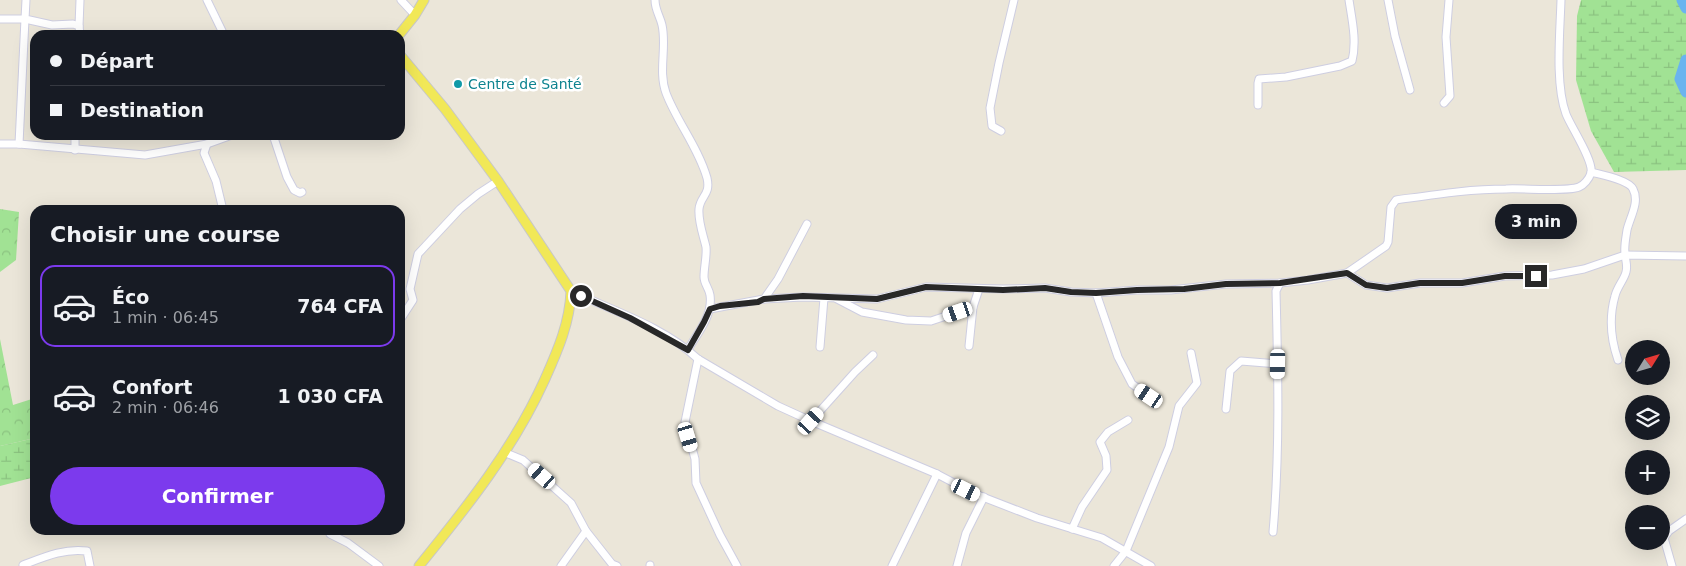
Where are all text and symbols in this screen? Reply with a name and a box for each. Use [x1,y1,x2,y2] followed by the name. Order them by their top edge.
[80,50,154,72] text: Départ
[468,76,582,92] place label: Centre de Santé
[452,78,464,90] marker: Centre de Santé
[80,99,204,121] text: Destination
[1495,204,1577,238] callout: 3 min
[1511,212,1561,231] text: 3 min
[50,222,280,247] text: Choisir une course
[1525,265,1547,287] route end
[52,284,97,329] icon: car
[570,285,592,307] route start
[112,286,149,308] text: Éco
[297,295,383,317] text: 764 CFA
[941,300,974,324] car
[112,308,219,327] text: 1 min · 06:45
[1625,340,1670,385] north arrow
[1625,340,1670,550] map controls
[1270,349,1285,379] car
[52,374,97,419] icon: car
[112,376,192,398] text: Confort
[1132,381,1165,411] car
[277,385,383,407] text: 1 030 CFA
[1625,395,1670,440] button: layers
[112,398,219,417] text: 2 min · 06:46
[795,405,826,437] car
[676,420,699,454] car
[1625,450,1670,495] button: +
[525,460,558,492] car
[50,467,385,525] button: Confirmer
[949,477,982,503] car
[1625,505,1670,550] button: −

